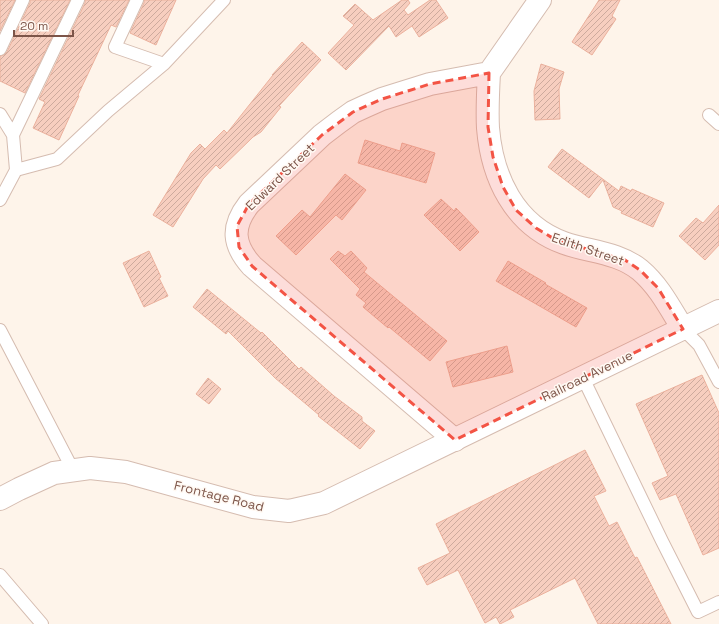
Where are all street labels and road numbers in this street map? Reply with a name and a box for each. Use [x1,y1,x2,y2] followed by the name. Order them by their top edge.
[242,140,318,214] street label: Edward Street
[549,229,627,269] street label: Edith Street
[539,347,635,405] street label: Railroad Avenue
[172,477,266,515] street label: Frontage Road

